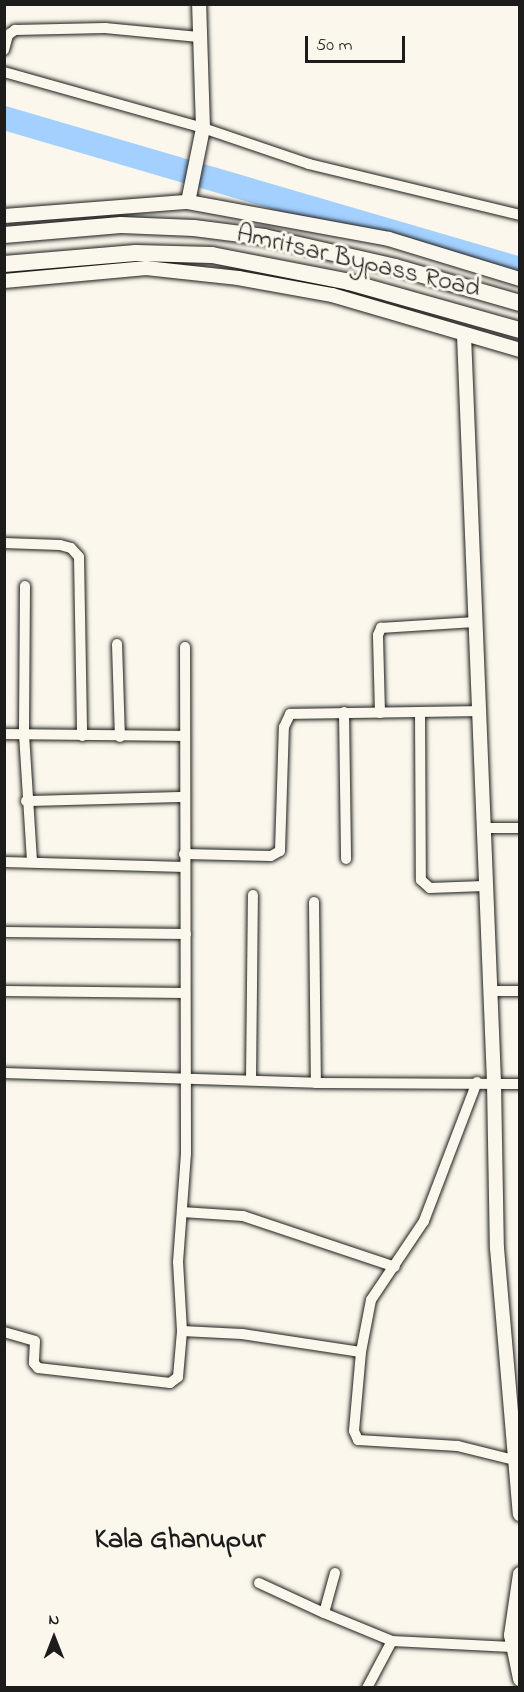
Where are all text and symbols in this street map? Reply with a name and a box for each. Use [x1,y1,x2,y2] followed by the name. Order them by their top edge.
[308,24,408,62] scale bar
[316,33,353,59] text: 50 m
[233,220,483,306] street label: Amritsar Bypass Road
[94,1524,266,1558] district label: Kala Ghanupur
[24,1608,84,1668] north arrow
[49,1608,59,1632] text: N

